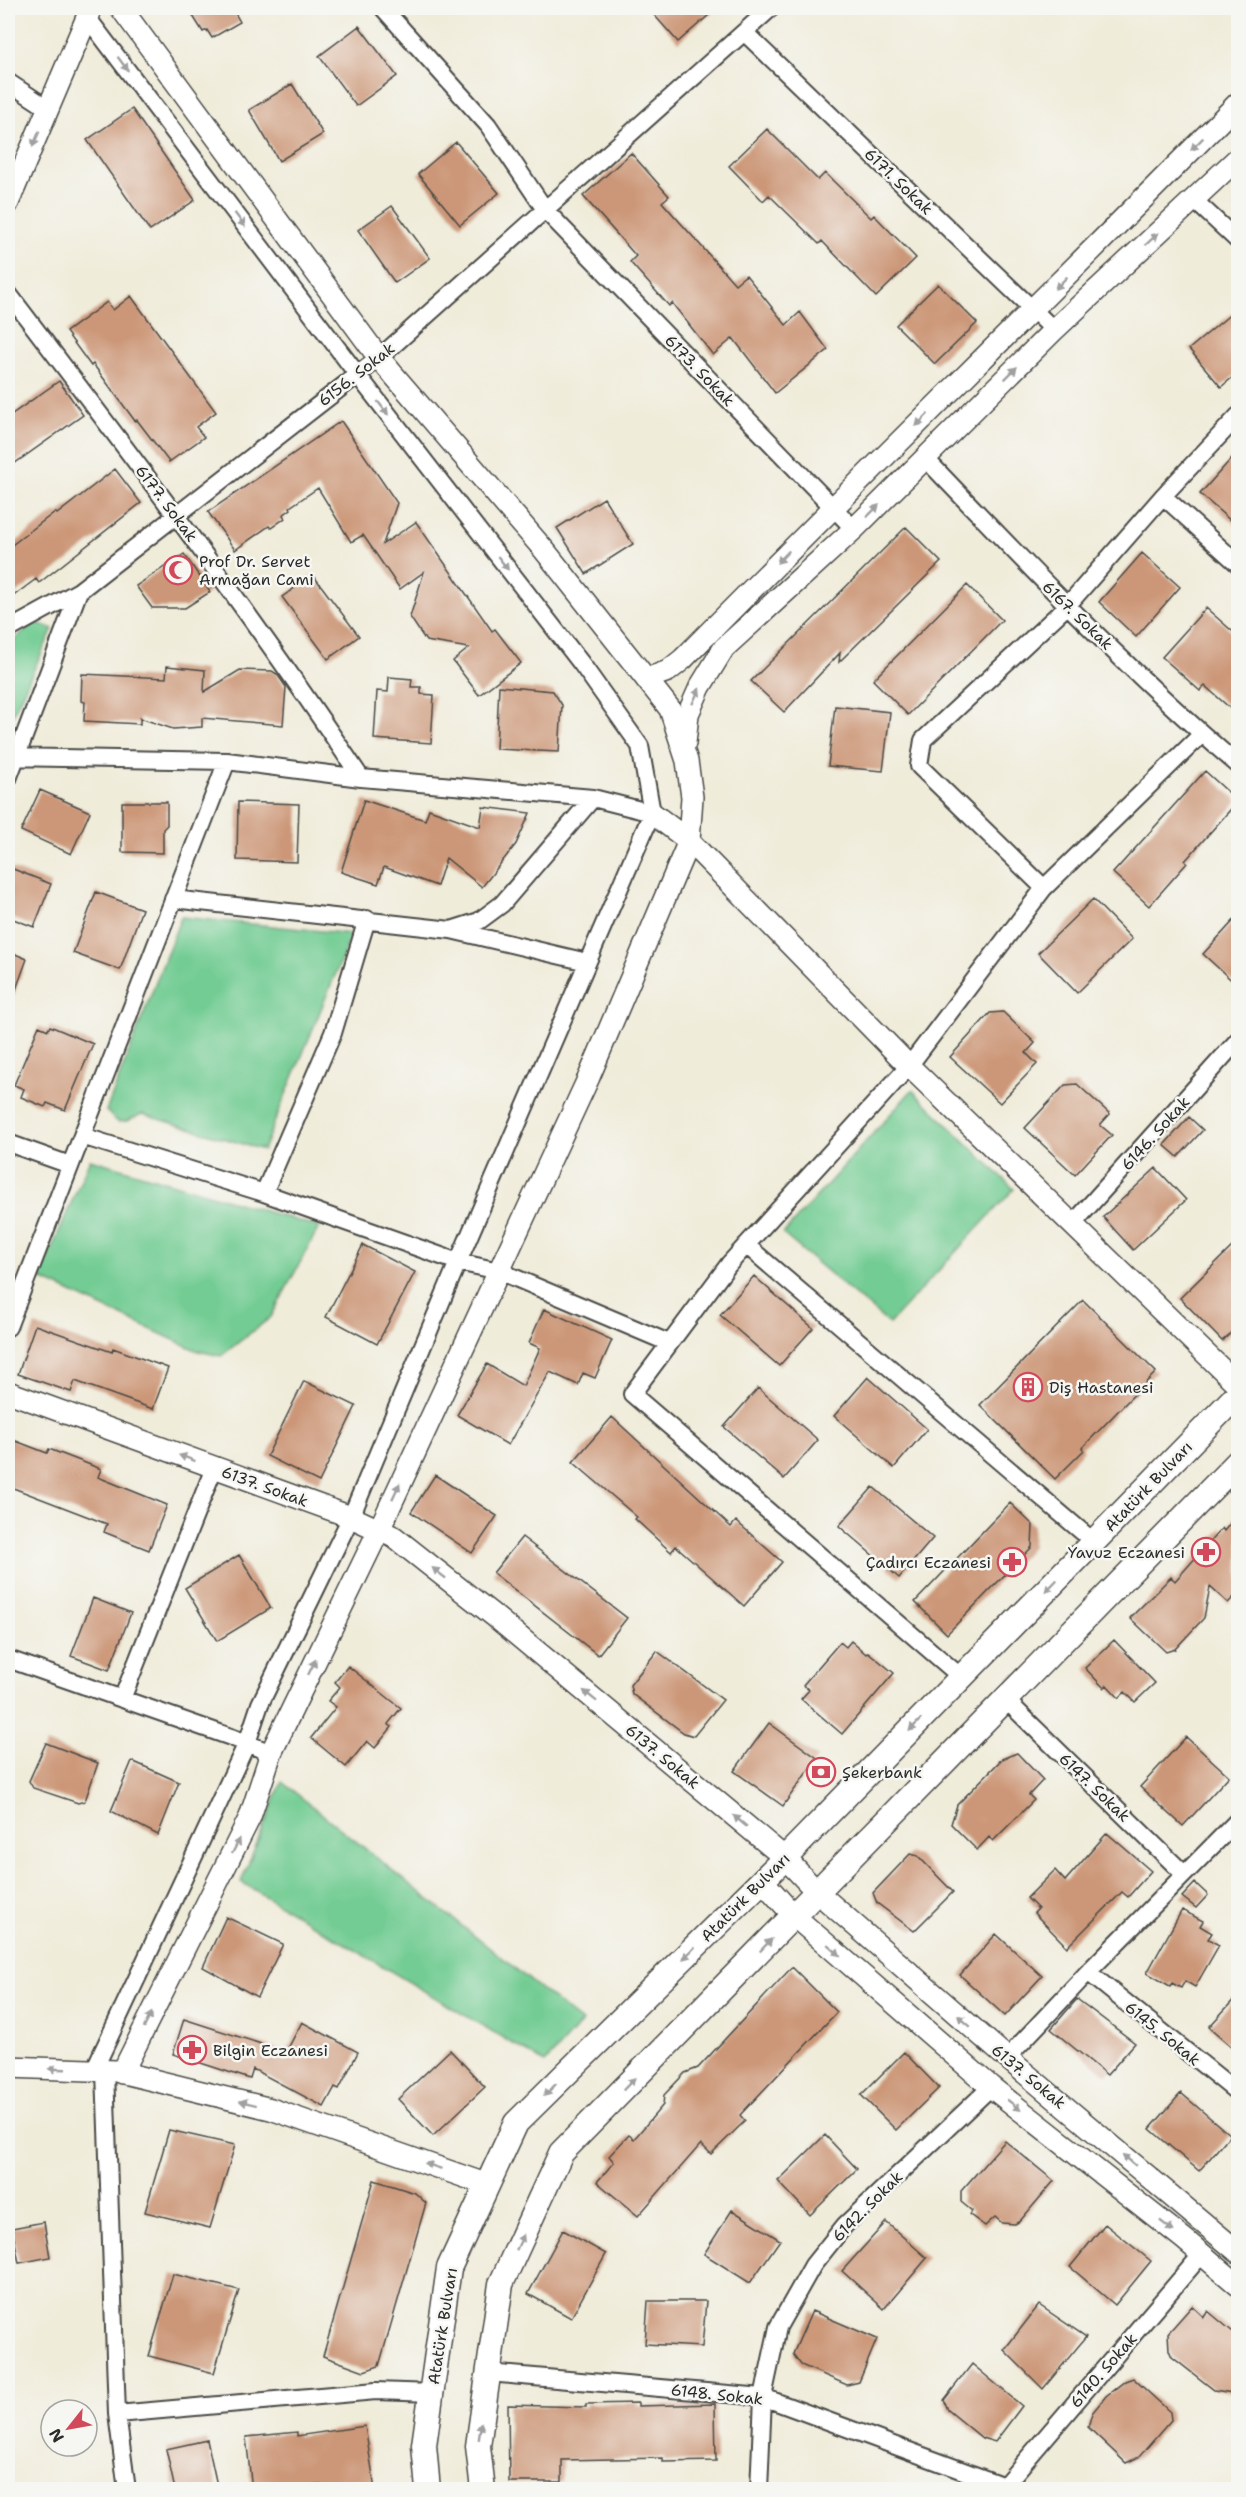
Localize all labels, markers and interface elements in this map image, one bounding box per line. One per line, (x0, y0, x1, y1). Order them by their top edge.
one-way arrow (116, 56, 129, 72)
one-way arrow (31, 130, 40, 147)
one-way arrow (1191, 137, 1205, 151)
street label: 6171. Sokak (860, 143, 937, 219)
one-way arrow (234, 211, 246, 227)
one-way arrow (1145, 232, 1160, 246)
one-way arrow (1054, 276, 1068, 290)
street label: 6173. Sokak (660, 330, 739, 411)
street label: 6156. Sokak (314, 338, 399, 411)
one-way arrow (1003, 366, 1018, 380)
one-way arrow (377, 401, 389, 416)
one-way arrow (916, 413, 930, 427)
street label: 6177. Sokak (131, 461, 202, 546)
one-way arrow (865, 504, 879, 518)
one-way arrow (777, 550, 791, 564)
place label: Prof Dr. Servet Armağan Cami (199, 551, 314, 590)
mosque icon: Prof Dr. Servet Armağan Cami (162, 554, 194, 586)
one-way arrow (496, 555, 508, 570)
street label: 6167. Sokak (1038, 576, 1118, 654)
one-way arrow (692, 687, 701, 704)
street label: 6146. Sokak (1116, 1092, 1194, 1175)
building icon: Diş Hastanesi (1012, 1371, 1044, 1403)
place label: Diş Hastanesi (1049, 1377, 1153, 1398)
street label: Atatürk Bulvarı (1100, 1437, 1197, 1536)
one-way arrow (178, 1453, 196, 1463)
street label: 6137. Sokak (219, 1461, 311, 1512)
one-way arrow (392, 1483, 401, 1500)
pharmacy icon: Yavuz Eczanesi (1190, 1536, 1222, 1568)
place label: Yavuz Eczanesi (1068, 1542, 1185, 1563)
pharmacy icon: Çadırcı Eczanesi (996, 1546, 1028, 1578)
place label: Çadırcı Eczanesi (866, 1552, 991, 1573)
one-way arrow (431, 1566, 447, 1579)
one-way arrow (1044, 1578, 1058, 1593)
one-way arrow (308, 1659, 317, 1676)
one-way arrow (583, 1690, 598, 1703)
one-way arrow (908, 1718, 922, 1732)
street label: 6137. Sokak (621, 1719, 704, 1794)
street label: 6147. Sokak (1055, 1748, 1135, 1827)
bank icon: Şekerbank (805, 1756, 837, 1788)
place label: Şekerbank (842, 1762, 922, 1783)
one-way arrow (732, 1814, 748, 1827)
one-way arrow (230, 1837, 240, 1855)
street label: Atatürk Bulvarı (696, 1848, 795, 1947)
one-way arrow (759, 1937, 773, 1952)
one-way arrow (826, 1943, 841, 1956)
one-way arrow (681, 1946, 696, 1960)
street label: 6145. Sokak (1121, 1996, 1205, 2070)
one-way arrow (144, 2012, 153, 2029)
one-way arrow (957, 2015, 972, 2028)
pharmacy icon: Bilgin Eczanesi (176, 2034, 208, 2066)
street label: 6137. Sokak (987, 2039, 1070, 2114)
place label: Bilgin Eczanesi (213, 2040, 328, 2061)
one-way arrow (47, 2064, 66, 2073)
one-way arrow (622, 2077, 636, 2091)
one-way arrow (543, 2082, 557, 2096)
one-way arrow (239, 2098, 257, 2108)
one-way arrow (1006, 2098, 1021, 2110)
one-way arrow (1122, 2154, 1137, 2167)
one-way arrow (423, 2160, 441, 2170)
street label: 6142. Sokak (827, 2166, 907, 2246)
one-way arrow (1159, 2219, 1175, 2232)
one-way arrow (516, 2234, 525, 2251)
street label: Atatürk Bulvarı (423, 2266, 462, 2386)
street label: 6140. Sokak (1065, 2328, 1142, 2412)
street label: 6148. Sokak (670, 2379, 764, 2410)
north arrow (39, 2398, 99, 2458)
one-way arrow (476, 2422, 485, 2441)
text: N (44, 2425, 69, 2446)

